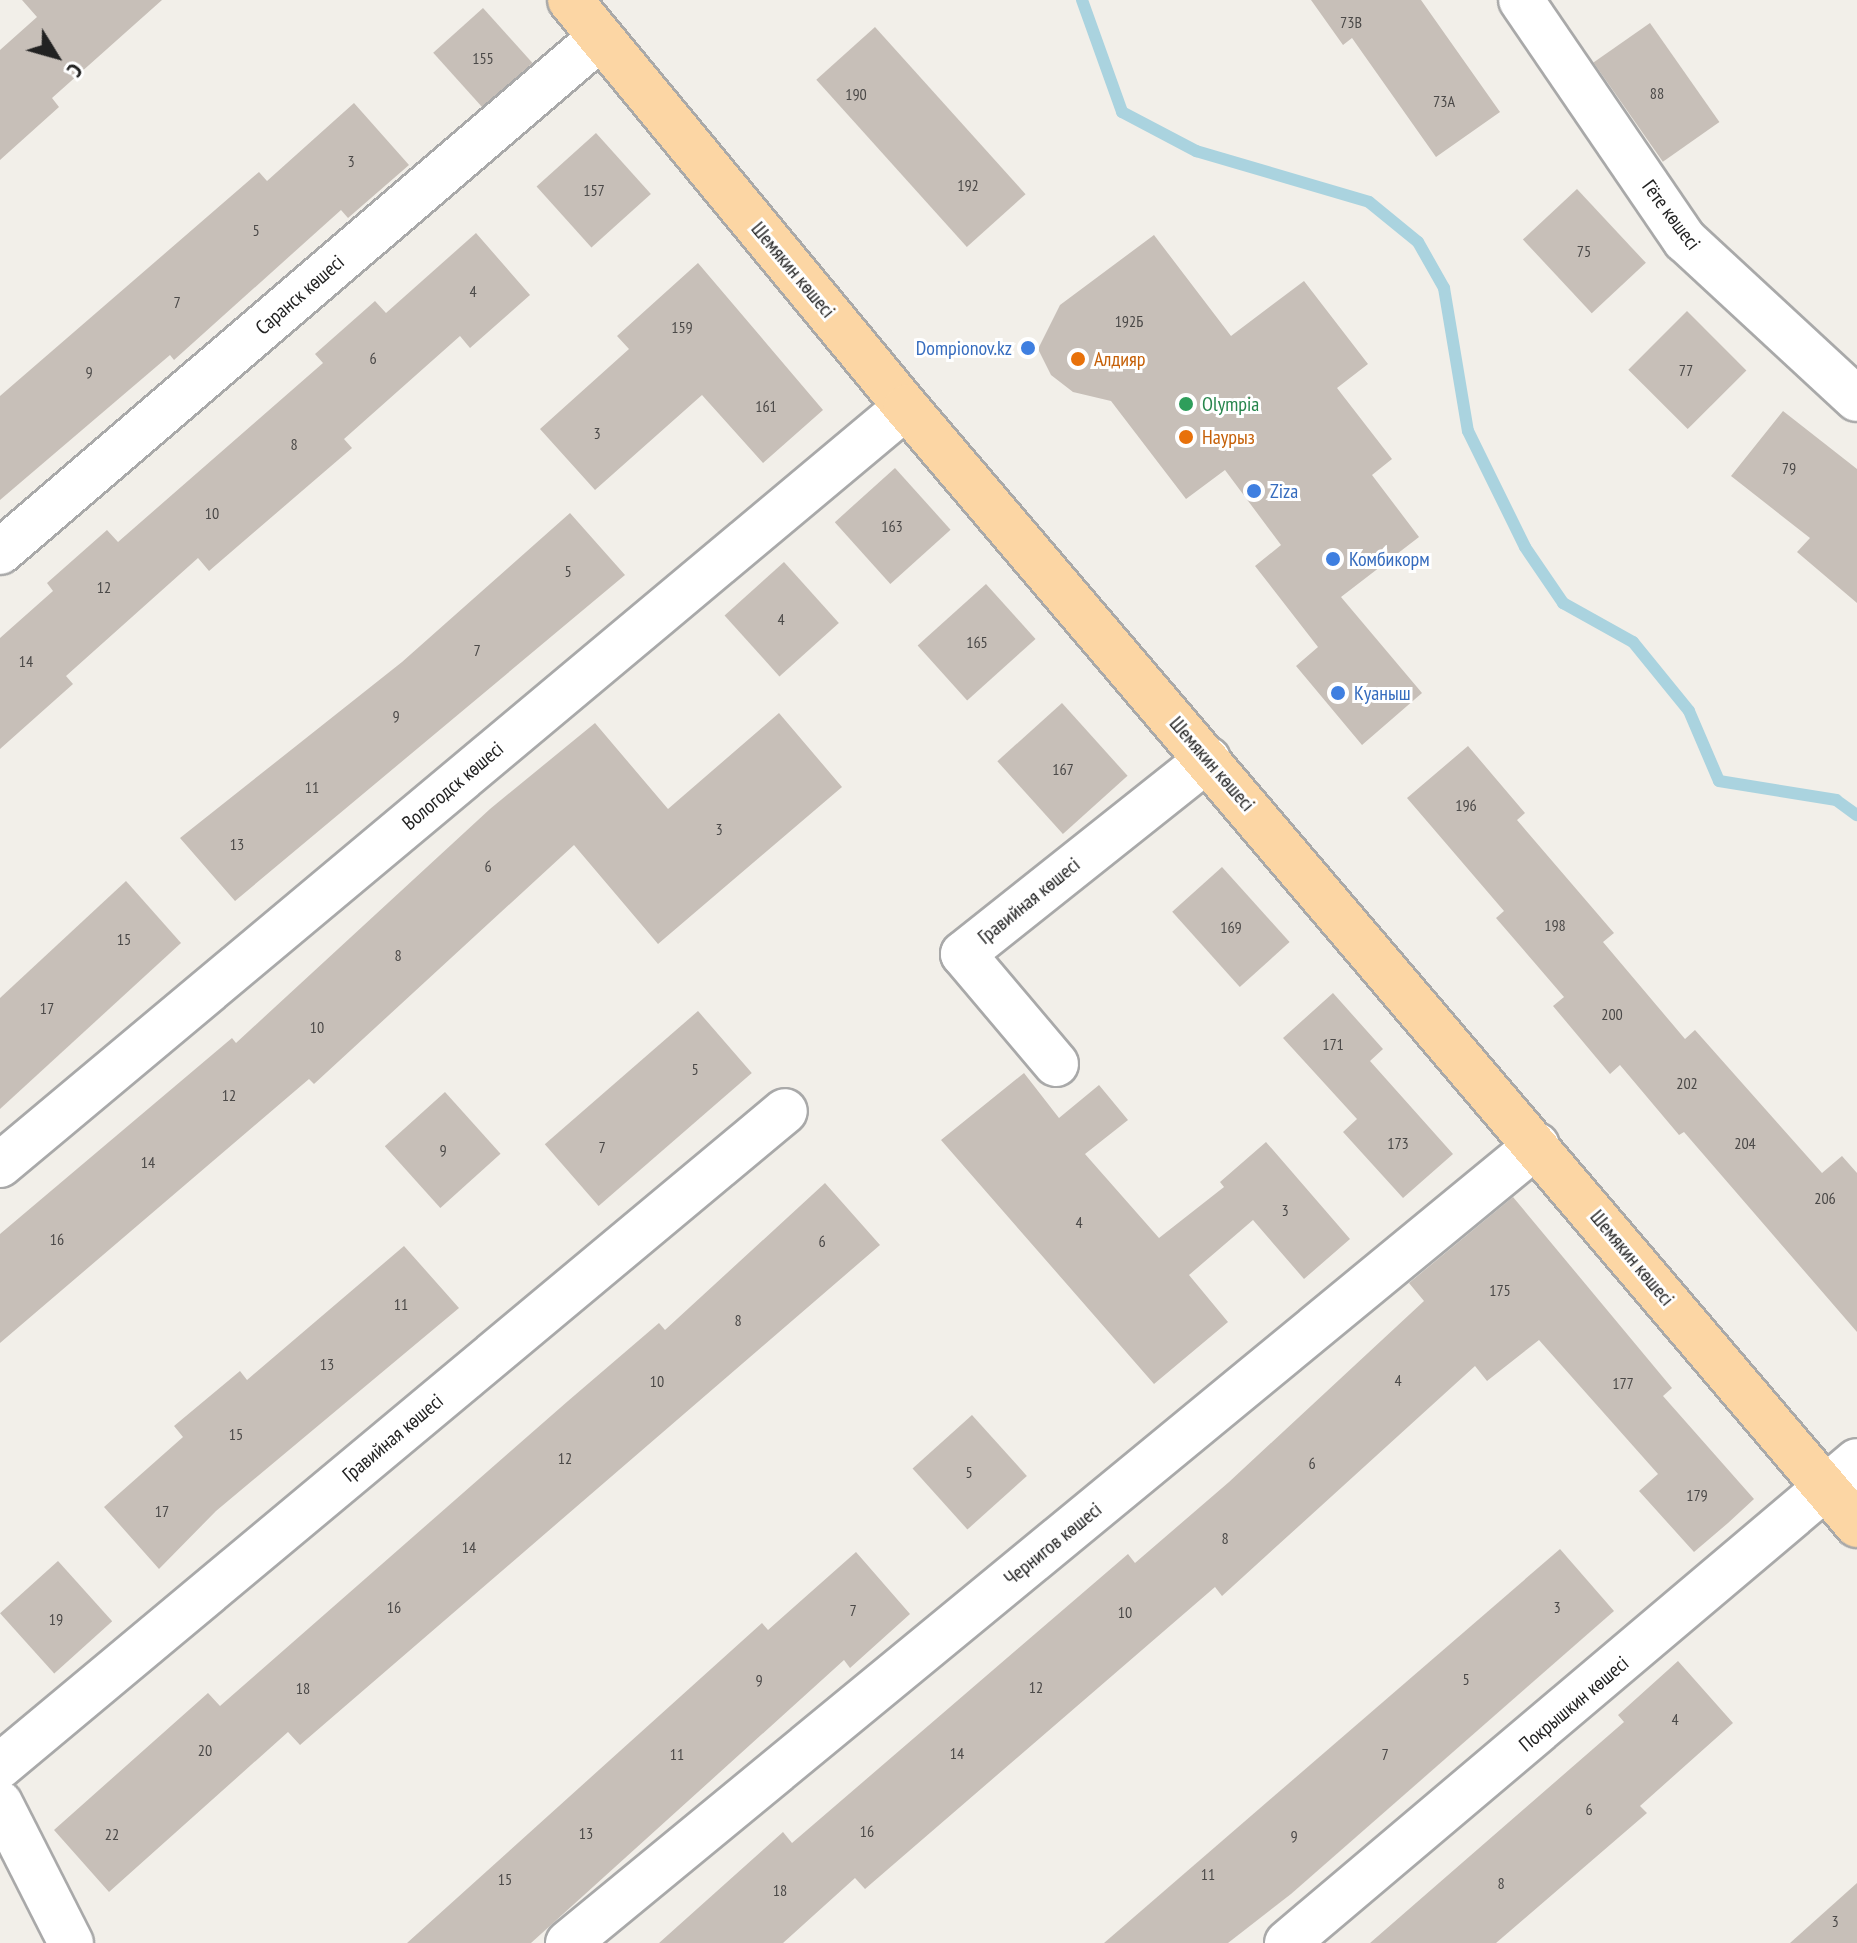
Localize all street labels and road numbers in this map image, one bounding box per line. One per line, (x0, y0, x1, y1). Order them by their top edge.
street label: Гёте көшесі (1637, 175, 1705, 255)
street label: Шемякин көшесі (746, 217, 840, 323)
street label: Саранск көшесі (251, 250, 349, 340)
street label: Шемякин көшесі (1164, 712, 1260, 816)
street label: Вологодск көшесі (398, 737, 508, 835)
street label: Гравийная көшесі (973, 853, 1085, 949)
street label: Шемякин көшесі (1585, 1205, 1679, 1311)
street label: Гравийная көшесі (338, 1389, 448, 1487)
street label: Чернигов көшесі (999, 1497, 1107, 1591)
street label: Покрышкин көшесі (1514, 1651, 1634, 1757)

